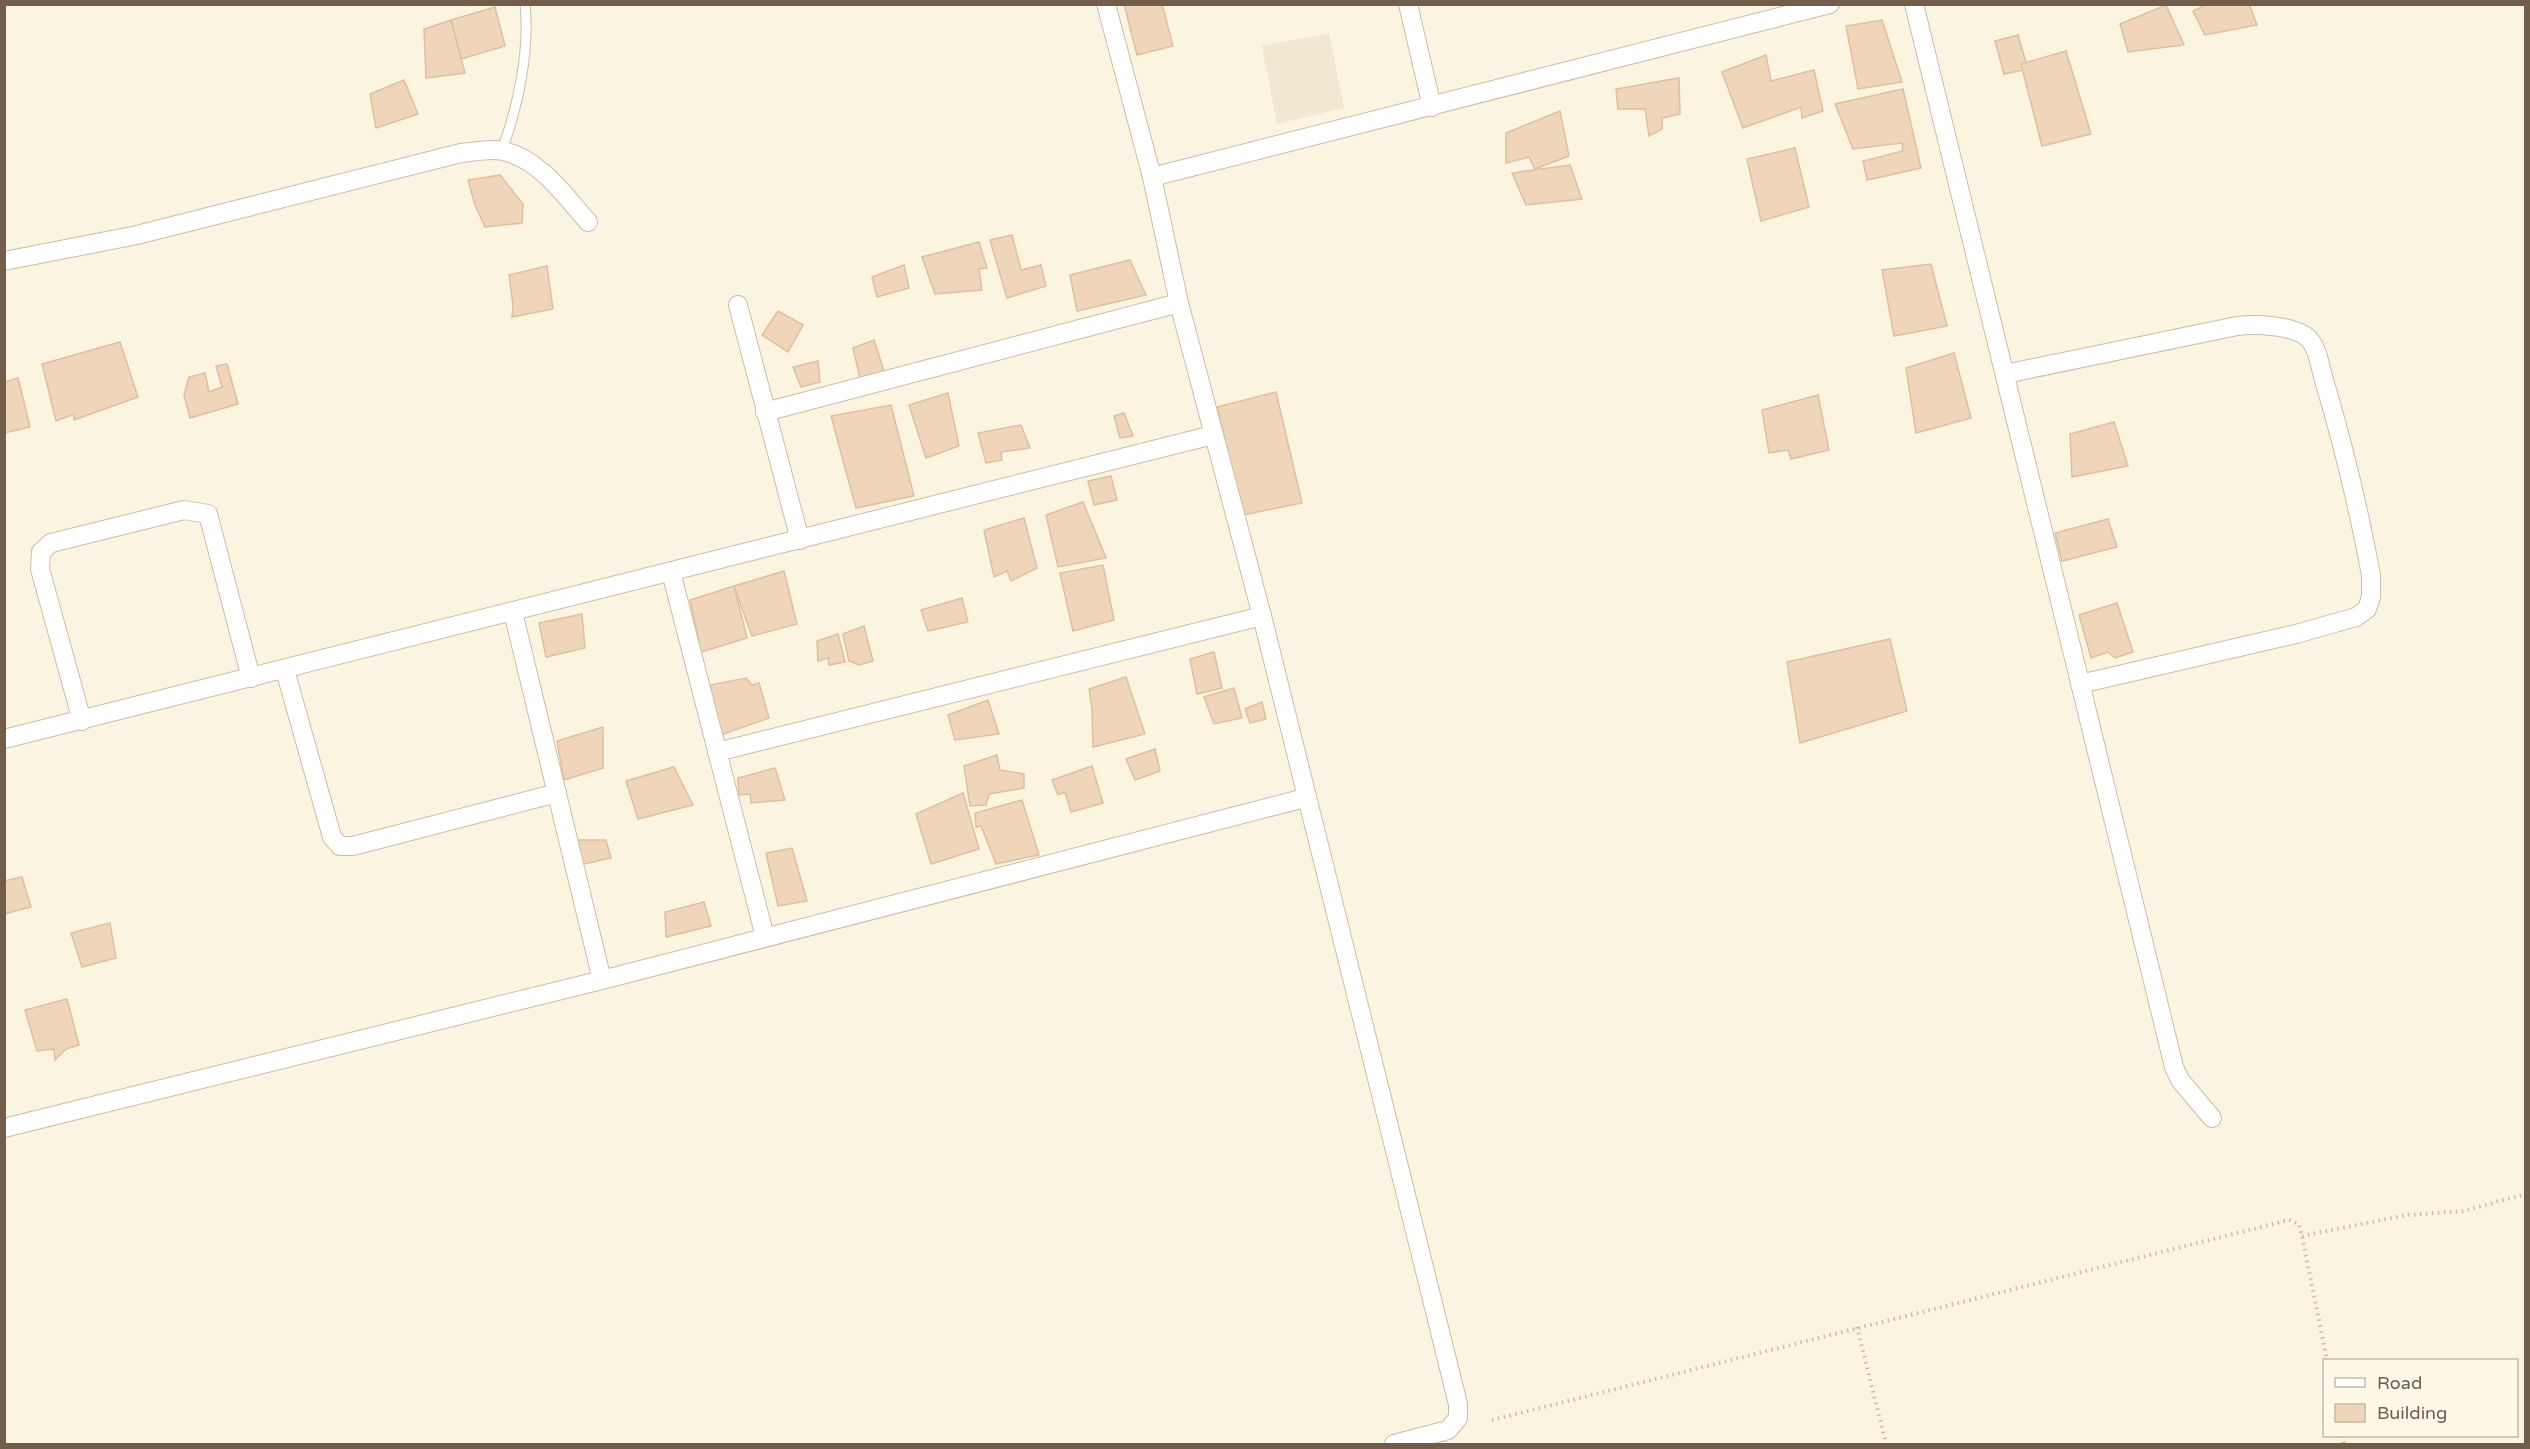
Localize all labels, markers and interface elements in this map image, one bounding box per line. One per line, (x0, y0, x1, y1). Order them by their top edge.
legend (2323, 1359, 2518, 1437)
text: Road (2377, 1372, 2422, 1394)
text: Building (2377, 1402, 2447, 1424)

